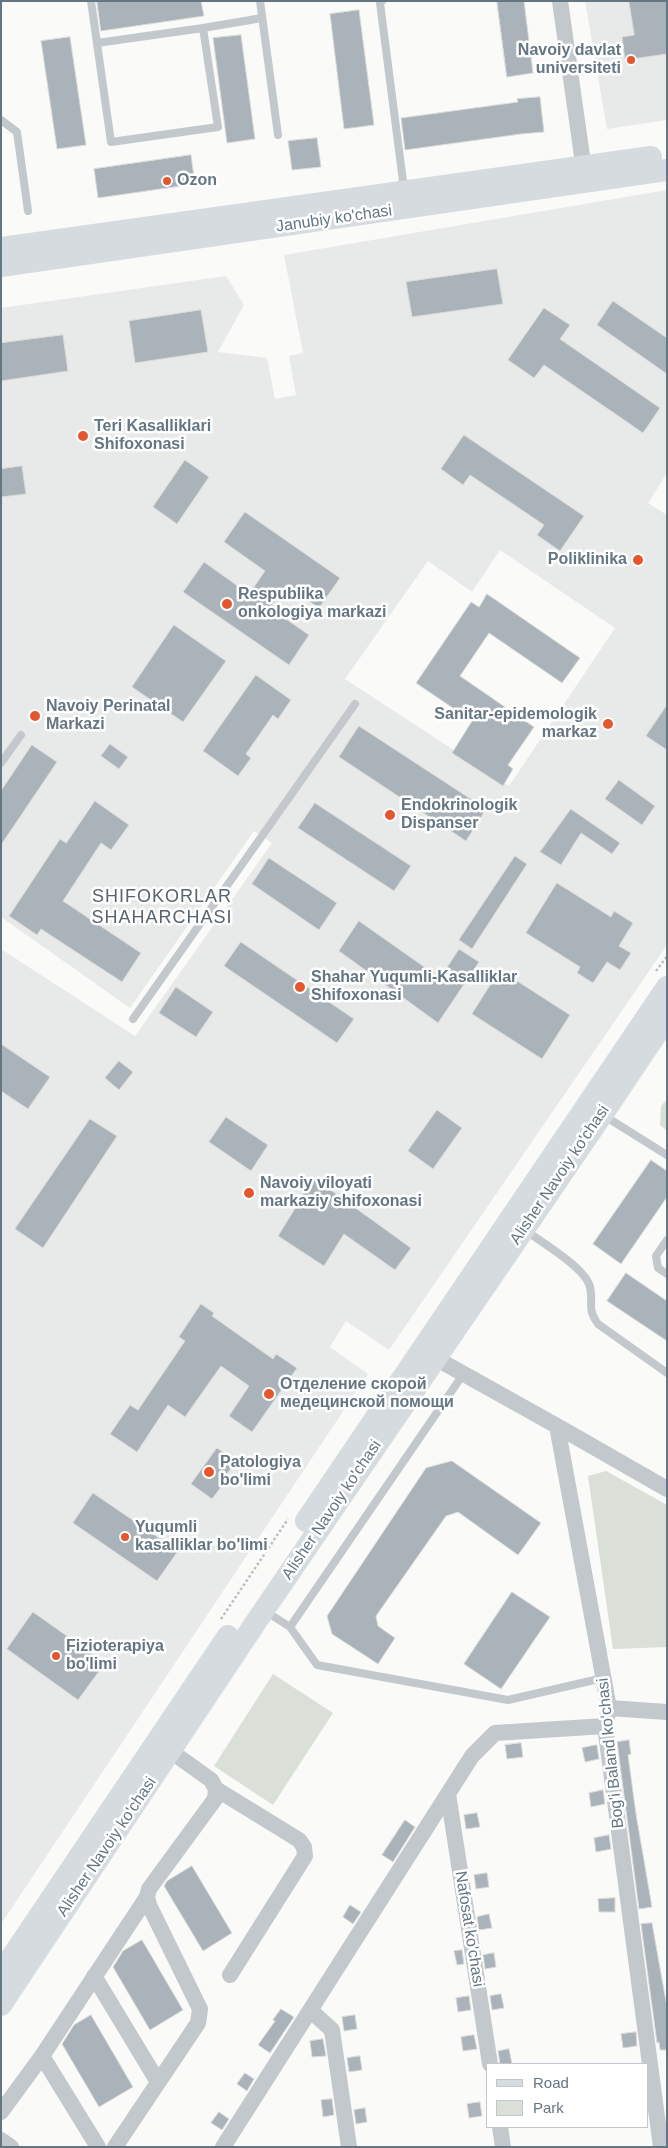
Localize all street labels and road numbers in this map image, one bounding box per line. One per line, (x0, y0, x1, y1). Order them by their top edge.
street label: Janubiy ko'chasi (275, 201, 393, 237)
street label: Alisher Navoiy ko'chasi (506, 1102, 614, 1248)
street label: Alisher Navoiy ko'chasi (278, 1437, 386, 1583)
street label: Bog'i Baland ko'chasi (594, 1677, 628, 1829)
street label: Alisher Navoiy ko'chasi (53, 1774, 161, 1920)
street label: Nafosat ko'chasi (450, 1870, 488, 1988)

